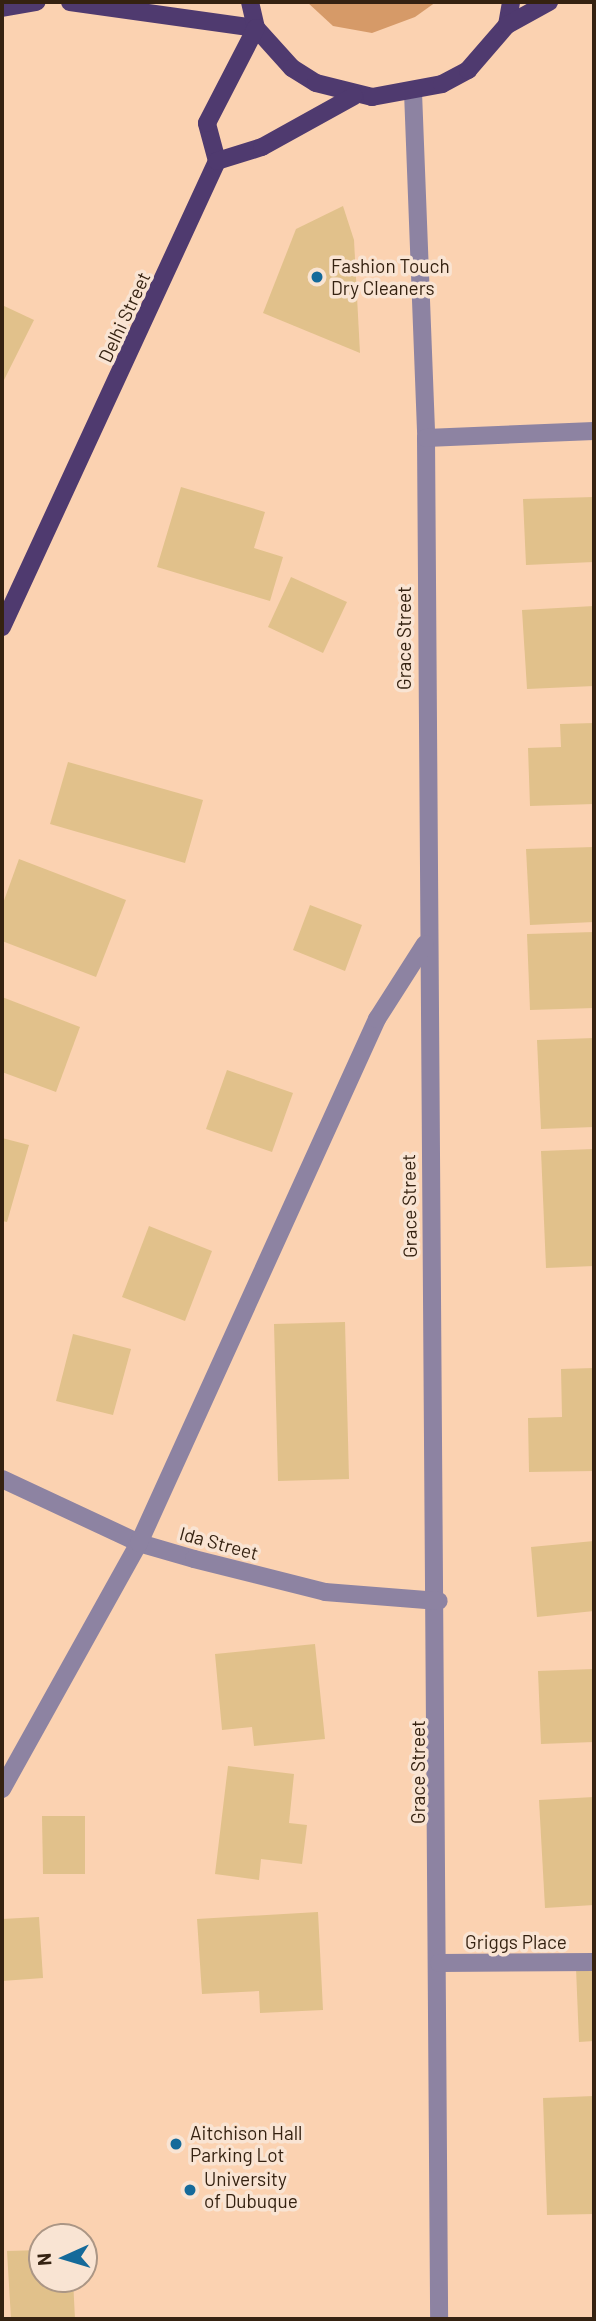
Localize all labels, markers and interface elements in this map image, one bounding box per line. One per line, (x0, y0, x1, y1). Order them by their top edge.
place label: Fashion Touch Dry Cleaners (331, 255, 450, 299)
street label: Delhi Street (93, 268, 155, 366)
marker: Fashion Touch Dry Cleaners (309, 269, 325, 285)
street label: Grace Street (393, 586, 415, 690)
street label: Grace Street (397, 1154, 421, 1258)
street label: Ida Street (177, 1522, 261, 1564)
street label: Grace Street (407, 1720, 429, 1824)
street label: Griggs Place (465, 1931, 567, 1953)
place label: Aitchison Hall Parking Lot (190, 2122, 302, 2166)
marker: Aitchison Hall Parking Lot (168, 2136, 184, 2152)
place label: University of Dubuque (204, 2168, 298, 2212)
marker: University of Dubuque (182, 2182, 198, 2198)
north arrow (28, 2223, 98, 2293)
text: N (32, 2252, 55, 2266)

